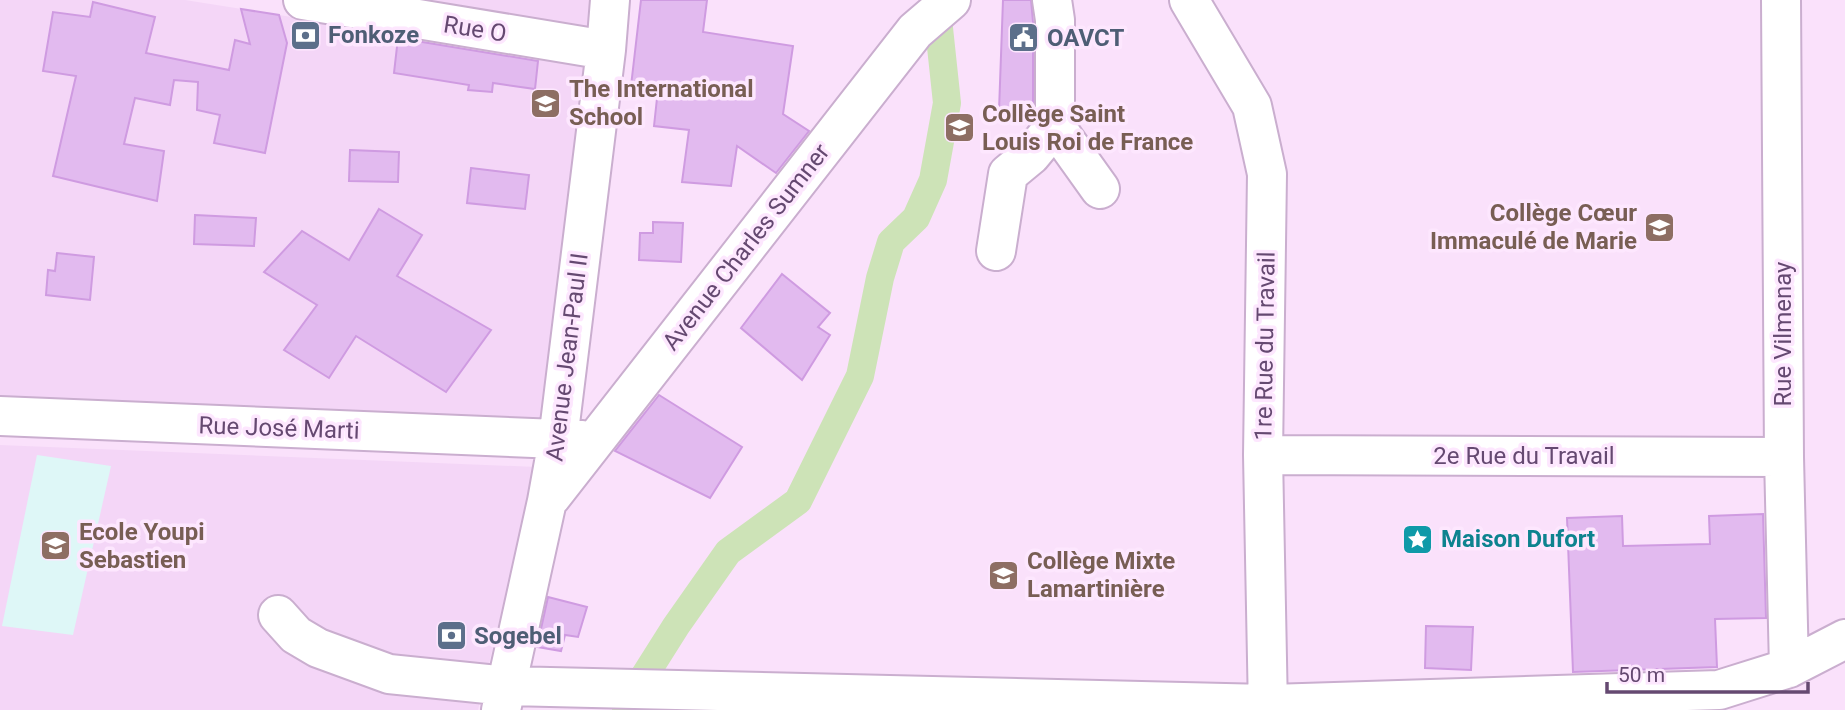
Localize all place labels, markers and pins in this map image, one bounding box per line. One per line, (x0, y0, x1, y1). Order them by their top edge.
bank icon: Fonkoze (288, 18, 322, 52)
place label: Fonkoze (328, 21, 419, 49)
public building icon: OAVCT (1007, 21, 1041, 55)
place label: OAVCT (1047, 24, 1124, 52)
place label: The International School (569, 75, 754, 131)
school or university icon: The International School (529, 86, 563, 120)
place label: Collège Saint Louis Roi de France (982, 100, 1193, 156)
school or university icon: Collège Saint Louis Roi de France (942, 111, 976, 145)
place label: Collège Cœur Immaculé de Marie (1430, 199, 1637, 255)
school or university icon: Collège Cœur Immaculé de Marie (1643, 210, 1677, 244)
place label: Ecole Youpi Sebastien (79, 518, 205, 574)
place icon: Maison Dufort (1401, 522, 1435, 556)
place label: Maison Dufort (1441, 525, 1595, 553)
school or university icon: Ecole Youpi Sebastien (39, 529, 73, 563)
place label: Collège Mixte Lamartinière (1027, 547, 1175, 603)
school or university icon: Collège Mixte Lamartinière (987, 558, 1021, 592)
bank icon: Sogebel (434, 619, 468, 653)
place label: Sogebel (474, 622, 562, 650)

